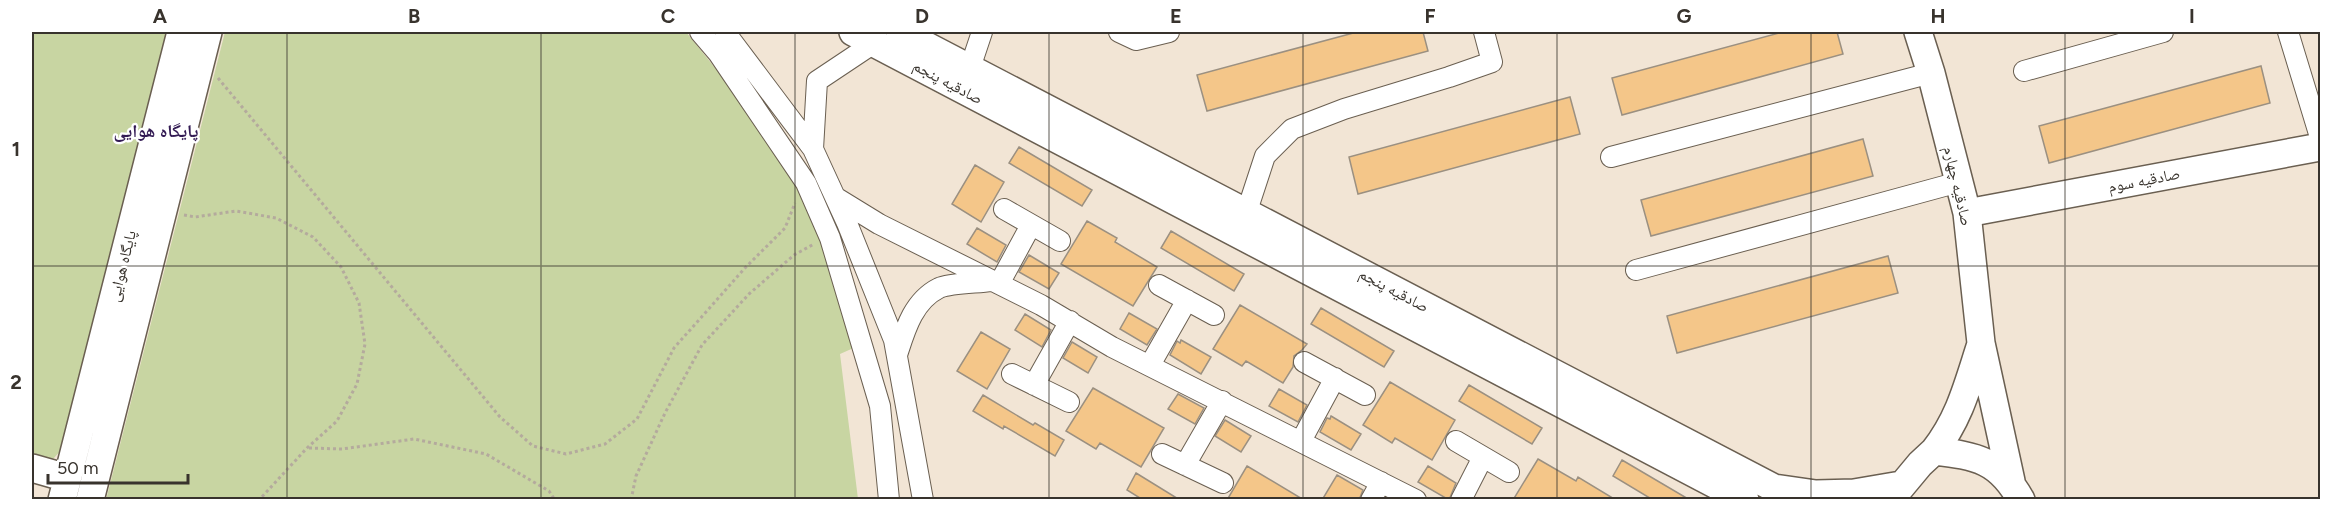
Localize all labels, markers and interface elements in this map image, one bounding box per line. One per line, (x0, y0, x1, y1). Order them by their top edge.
text: A (153, 4, 168, 28)
text: B (408, 4, 420, 28)
text: C (661, 4, 675, 28)
text: D (915, 4, 929, 28)
text: E (1170, 4, 1182, 28)
text: F (1424, 4, 1436, 28)
text: G (1677, 4, 1692, 28)
text: H (1931, 4, 1946, 28)
text: I (2189, 4, 2195, 28)
street label: صادقیه پنجم (909, 56, 986, 109)
district label: پایگاه هوایی (114, 120, 198, 142)
text: 1 (12, 137, 20, 161)
street label: صادقیه چهارم (1939, 144, 1976, 228)
street label: صادقیه سوم (2106, 164, 2182, 197)
street label: پایگاه هوایی (104, 228, 141, 304)
street label: صادقیه پنجم (1355, 264, 1432, 317)
text: 2 (10, 370, 22, 394)
scale bar (48, 447, 188, 485)
text: 50 m (57, 457, 99, 479)

